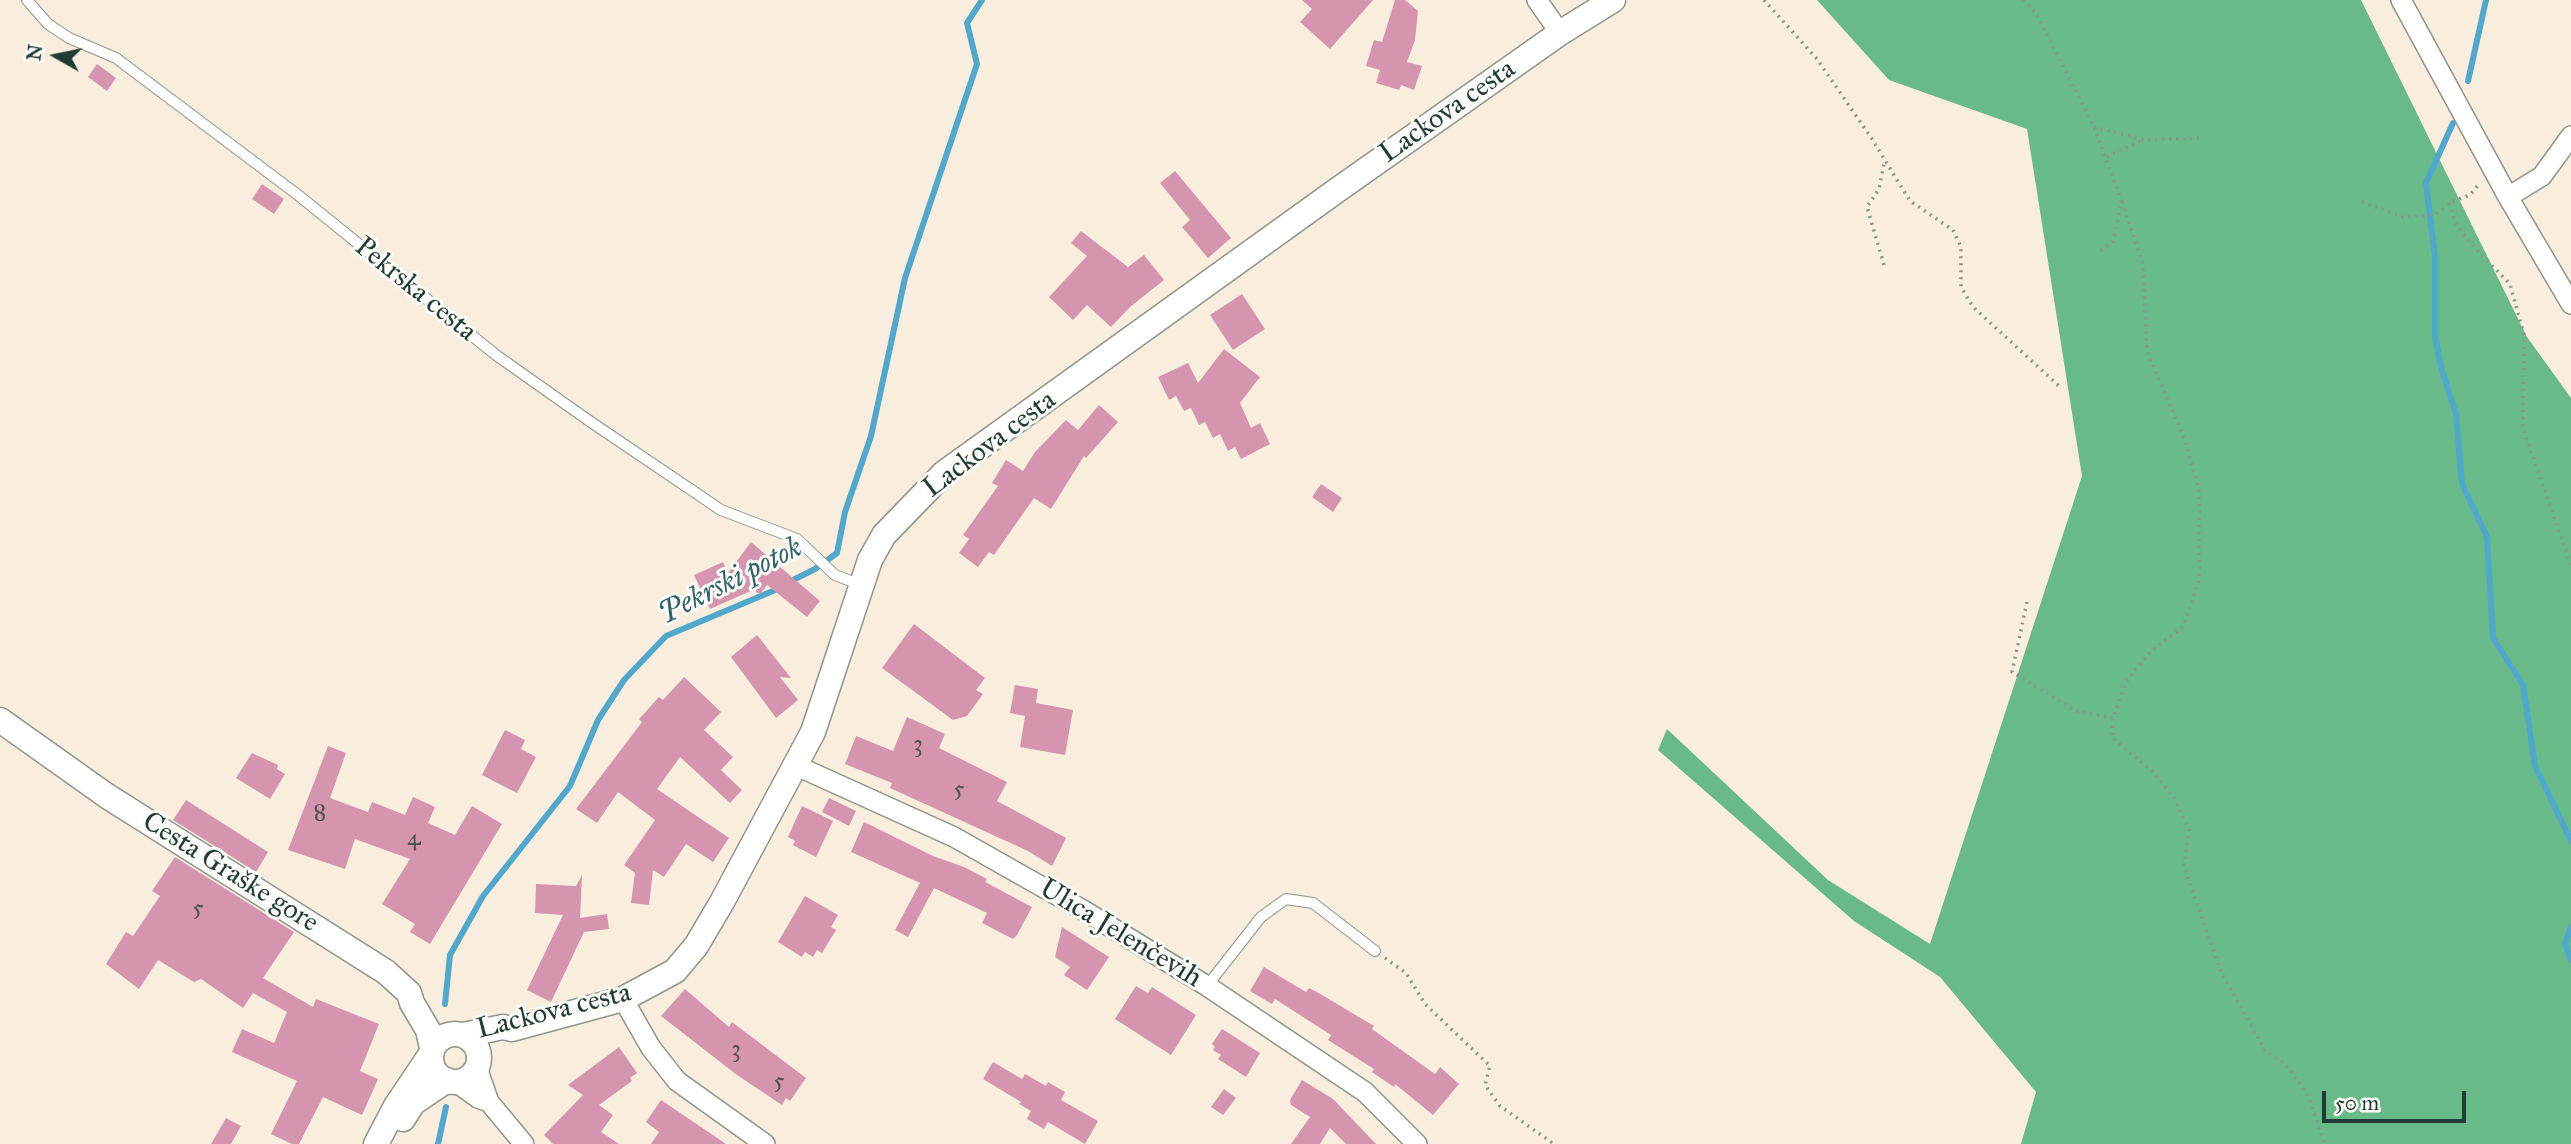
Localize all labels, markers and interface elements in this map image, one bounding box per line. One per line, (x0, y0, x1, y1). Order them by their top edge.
north arrow (21, 21, 91, 91)
text: N (22, 43, 47, 62)
street label: Lackova cesta (1374, 53, 1522, 171)
street label: Pekrska cesta (347, 231, 483, 349)
street label: Lackova cesta (917, 384, 1063, 506)
water label: Pekrski potok (653, 531, 809, 633)
house number: 3 (913, 731, 923, 759)
house number: 5 (953, 776, 965, 804)
house number: 8 (314, 800, 326, 828)
street label: Cesta Graške gore (136, 805, 324, 941)
house number: 4 (407, 825, 421, 853)
street label: Ulica Jelenčevih (1033, 872, 1207, 996)
house number: 5 (192, 895, 204, 923)
street label: Lackova cesta (473, 977, 635, 1047)
house number: 3 (731, 1036, 741, 1064)
house number: 5 (773, 1068, 785, 1096)
scale bar (2326, 1078, 2470, 1122)
text: 50 m (2335, 1090, 2379, 1116)

